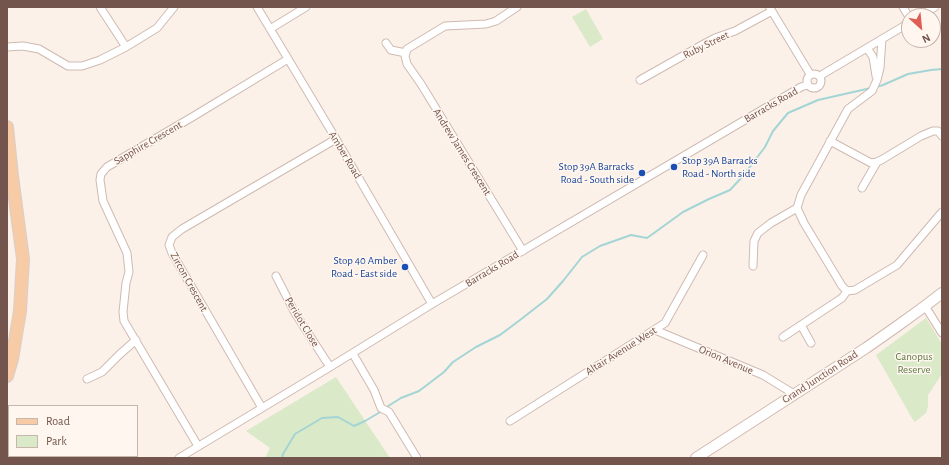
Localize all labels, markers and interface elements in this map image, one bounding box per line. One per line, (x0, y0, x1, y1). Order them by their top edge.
north arrow (901, 8, 941, 48)
street label: Ruby Street (681, 28, 731, 62)
text: N (920, 32, 932, 45)
street label: Barracks Road (742, 84, 800, 126)
street label: Andrew James Crescent (430, 106, 494, 198)
street label: Sapphire Crescent (111, 118, 185, 168)
street label: Amber Road (326, 129, 364, 181)
place label: Stop 39A Barracks Road - North side (682, 154, 758, 180)
place label: Stop 39A Barracks Road - South side (558, 160, 634, 186)
marker: Stop 39A Barracks Road - North side (669, 162, 679, 172)
marker: Stop 39A Barracks Road - South side (637, 168, 647, 178)
street label: Barracks Road (463, 248, 521, 290)
street label: Zircon Crescent (167, 250, 211, 314)
place label: Stop 40 Amber Road - East side (331, 254, 397, 280)
marker: Stop 40 Amber Road - East side (400, 262, 410, 272)
street label: Peridot Close (282, 295, 322, 349)
street label: Altair Avenue West (583, 324, 659, 378)
street label: Orion Avenue (697, 343, 755, 377)
street label: Grand Junction Road (780, 348, 860, 406)
park label: Canopus Reserve (895, 350, 933, 376)
legend (8, 405, 138, 457)
text: Road (46, 415, 70, 427)
text: Park (46, 435, 67, 447)

